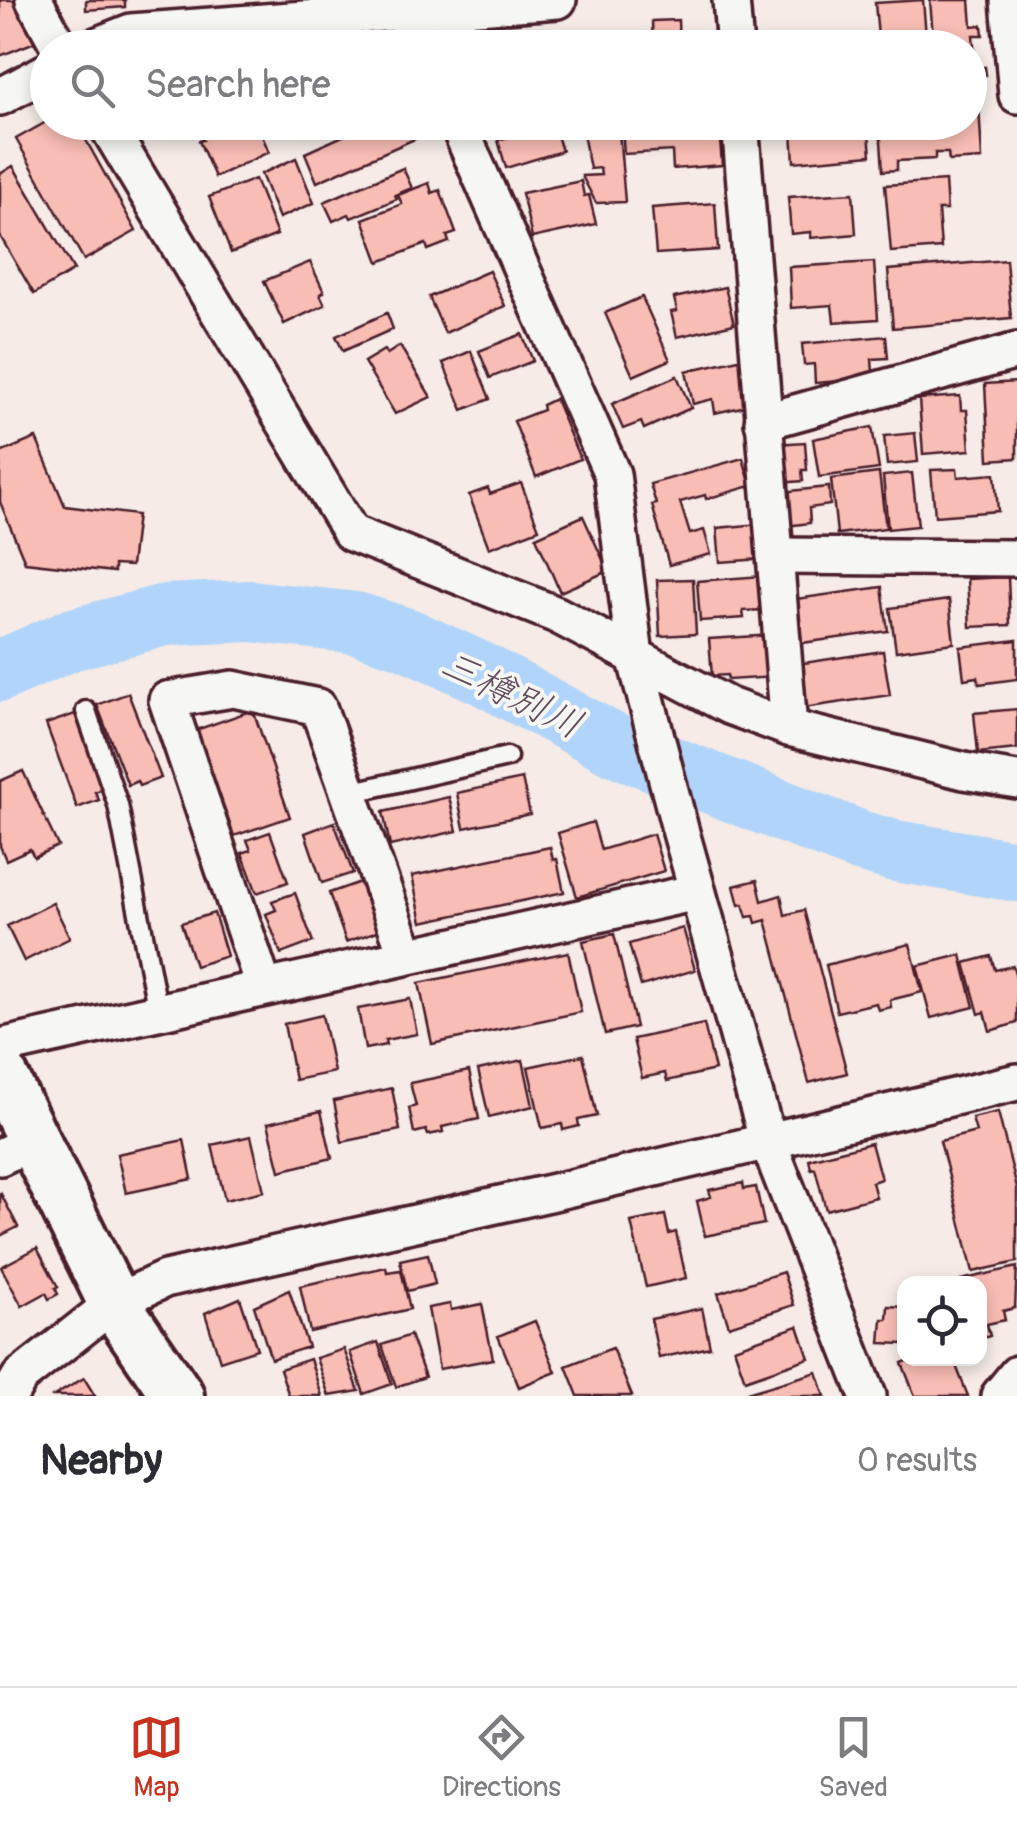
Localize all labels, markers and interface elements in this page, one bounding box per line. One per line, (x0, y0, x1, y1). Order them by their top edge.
search box (30, 30, 987, 140)
icon: search (65, 58, 120, 113)
text: Search here (145, 61, 331, 109)
water label: 三樽別川 (433, 640, 590, 750)
map controls (897, 1276, 987, 1366)
button: locate (897, 1276, 987, 1366)
text: Nearby (40, 1435, 162, 1487)
text: 0 results (857, 1441, 977, 1481)
tab: Map (129, 1710, 184, 1805)
tab: Directions (442, 1710, 561, 1805)
tab: Saved (819, 1710, 888, 1805)

